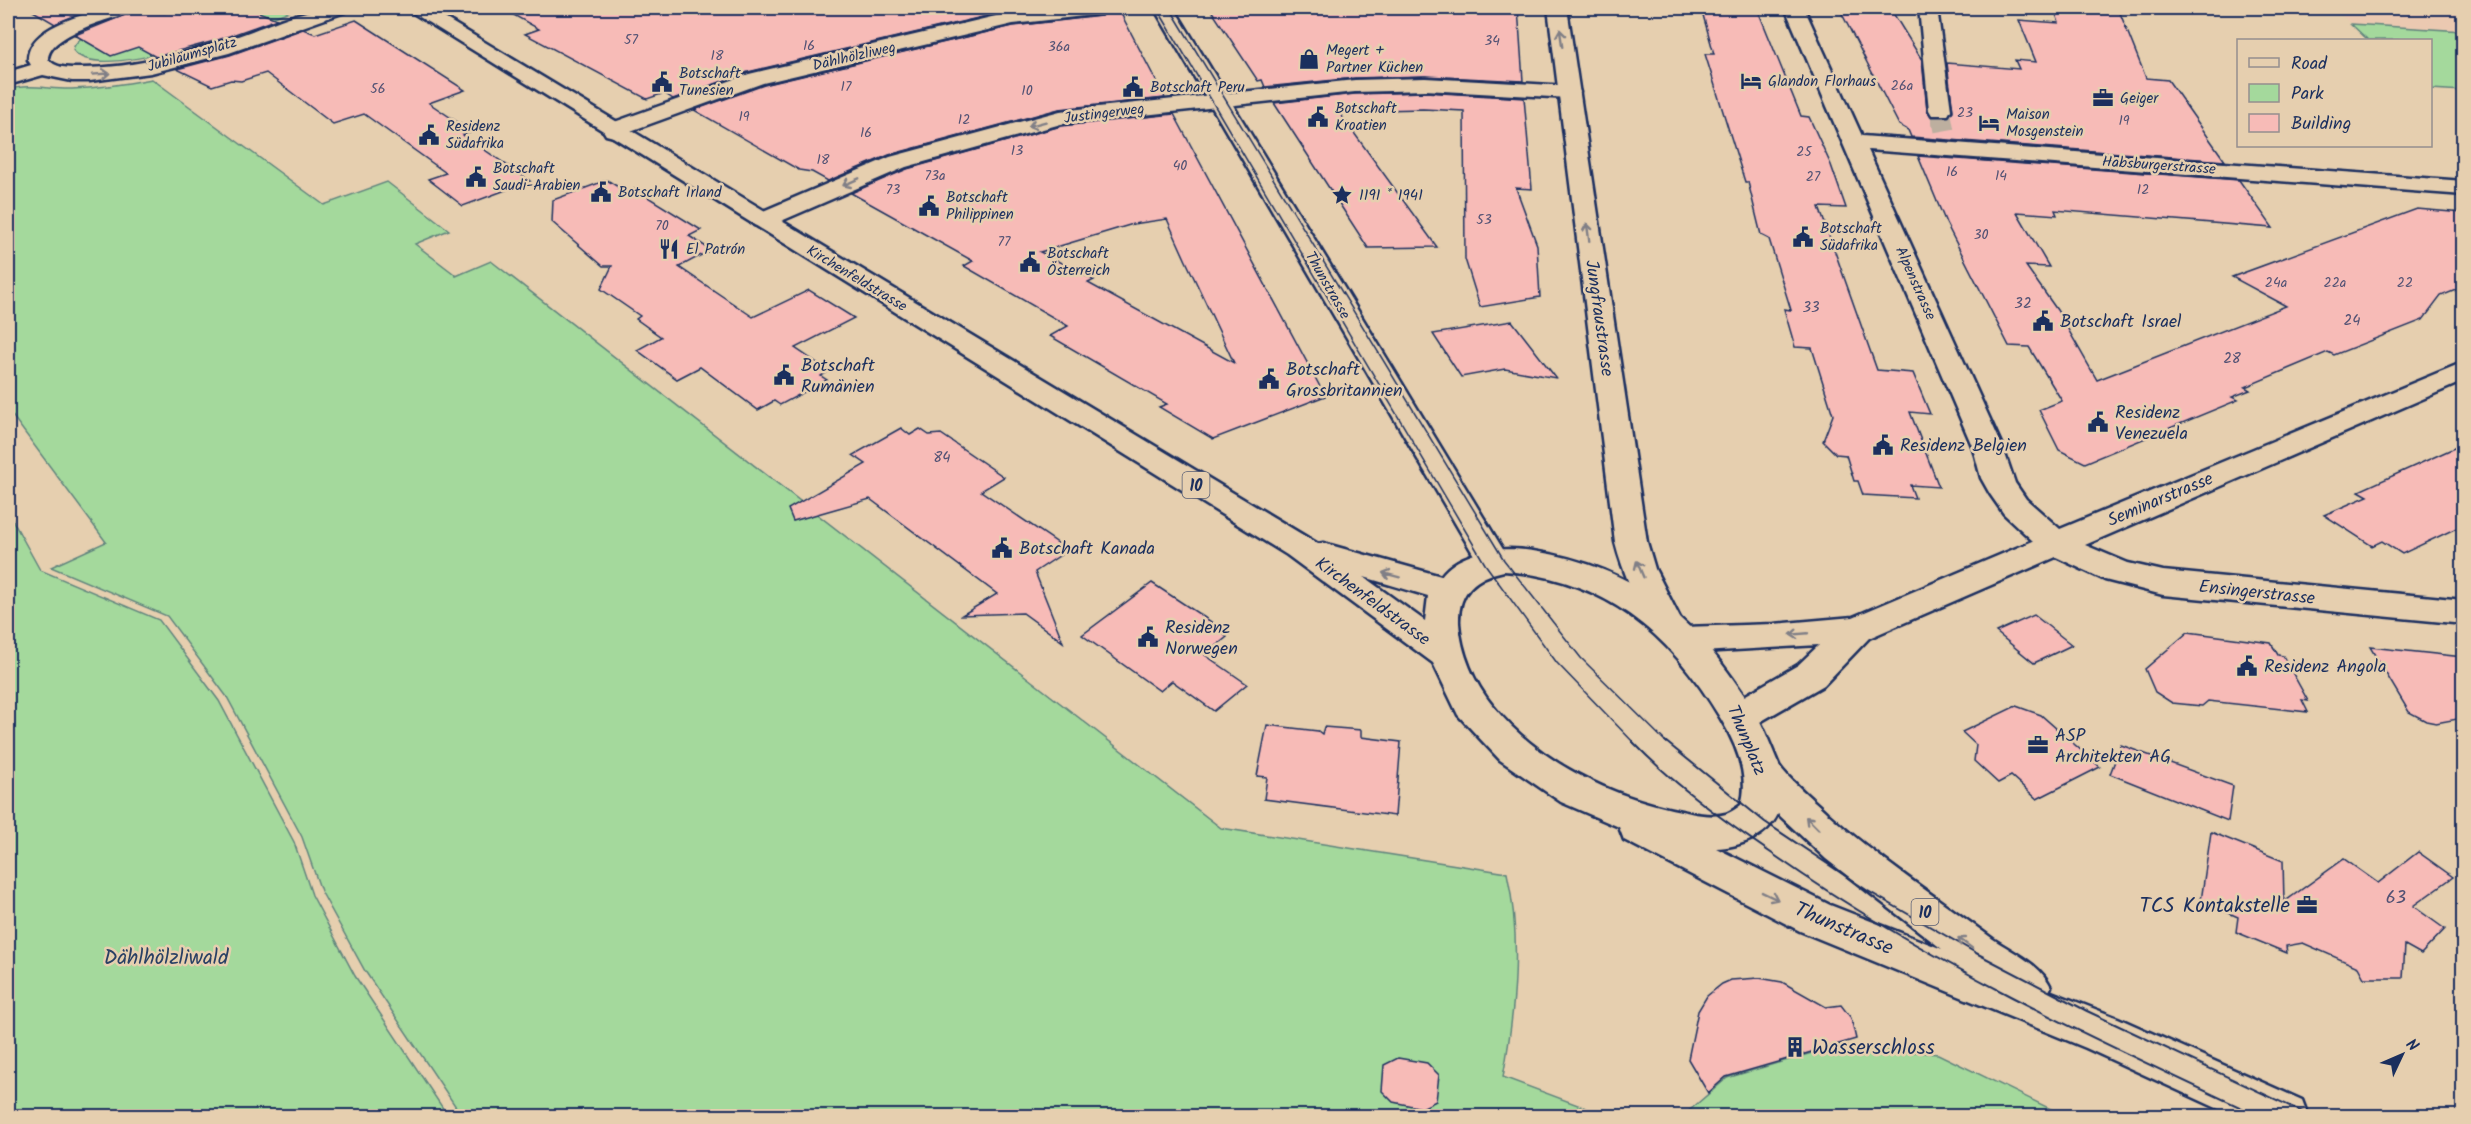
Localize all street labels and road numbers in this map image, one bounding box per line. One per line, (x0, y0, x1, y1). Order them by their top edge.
street label: Jubiläumsplatz (145, 31, 240, 79)
street label: Dählhölzliweg (810, 36, 898, 78)
street label: Justingerweg (1063, 97, 1146, 131)
street label: Habsburgerstrasse (2101, 150, 2217, 182)
street label: Kirchenfeldstrasse (801, 239, 912, 319)
street label: Alpenstrasse (1888, 243, 1942, 324)
street label: Thunstrasse (1298, 247, 1356, 324)
street label: Jungfraustrasse (1576, 258, 1621, 378)
street label: Seminarstrasse (2103, 465, 2218, 536)
road number: 10 (1182, 472, 1210, 498)
street label: Kirchenfeldstrasse (1308, 550, 1436, 654)
street label: Ensingerstrasse (2197, 573, 2316, 614)
street label: Thunplatz (1718, 701, 1773, 780)
street label: Thunstrasse (1789, 894, 1899, 965)
road number: 10 (1912, 899, 1938, 925)

